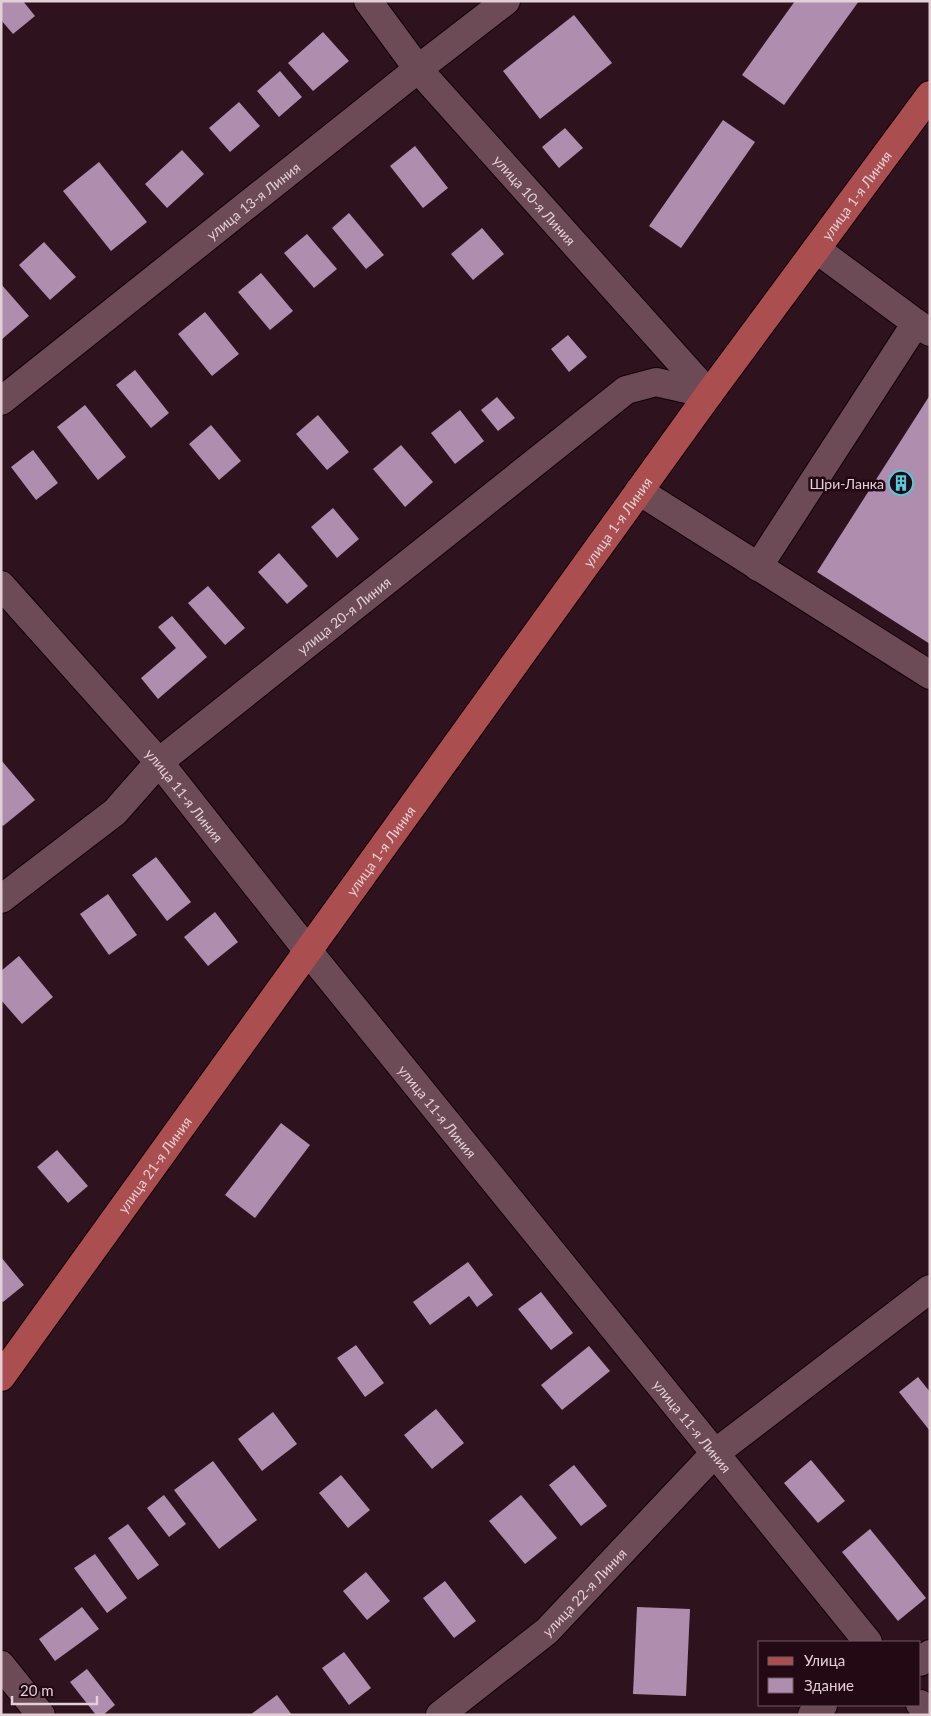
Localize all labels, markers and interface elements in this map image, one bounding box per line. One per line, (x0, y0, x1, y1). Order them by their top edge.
street label: улица 1-я Линия (818, 147, 895, 243)
street label: улица 10-я Линия (491, 151, 580, 248)
street label: улица 13-я Линия (203, 158, 303, 243)
building icon: Шри-Ланка (888, 470, 914, 496)
street label: улица 1-я Линия (579, 473, 655, 570)
place label: Шри-Ланка (809, 475, 884, 492)
street label: улица 20-я Линия (293, 573, 394, 657)
street label: улица 11-я Линия (142, 745, 227, 845)
street label: улица 1-я Линия (342, 802, 418, 899)
street label: улица 11-я Линия (395, 1061, 480, 1161)
street label: улица 21-я Линия (114, 1113, 195, 1216)
street label: улица 11-я Линия (650, 1376, 735, 1476)
street label: улица 22-я Линия (539, 1544, 630, 1640)
legend (758, 1641, 921, 1706)
text: Улица (804, 1651, 845, 1669)
scale bar (12, 1674, 98, 1706)
text: Здание (804, 1676, 854, 1694)
text: 20 m (20, 1681, 54, 1699)

